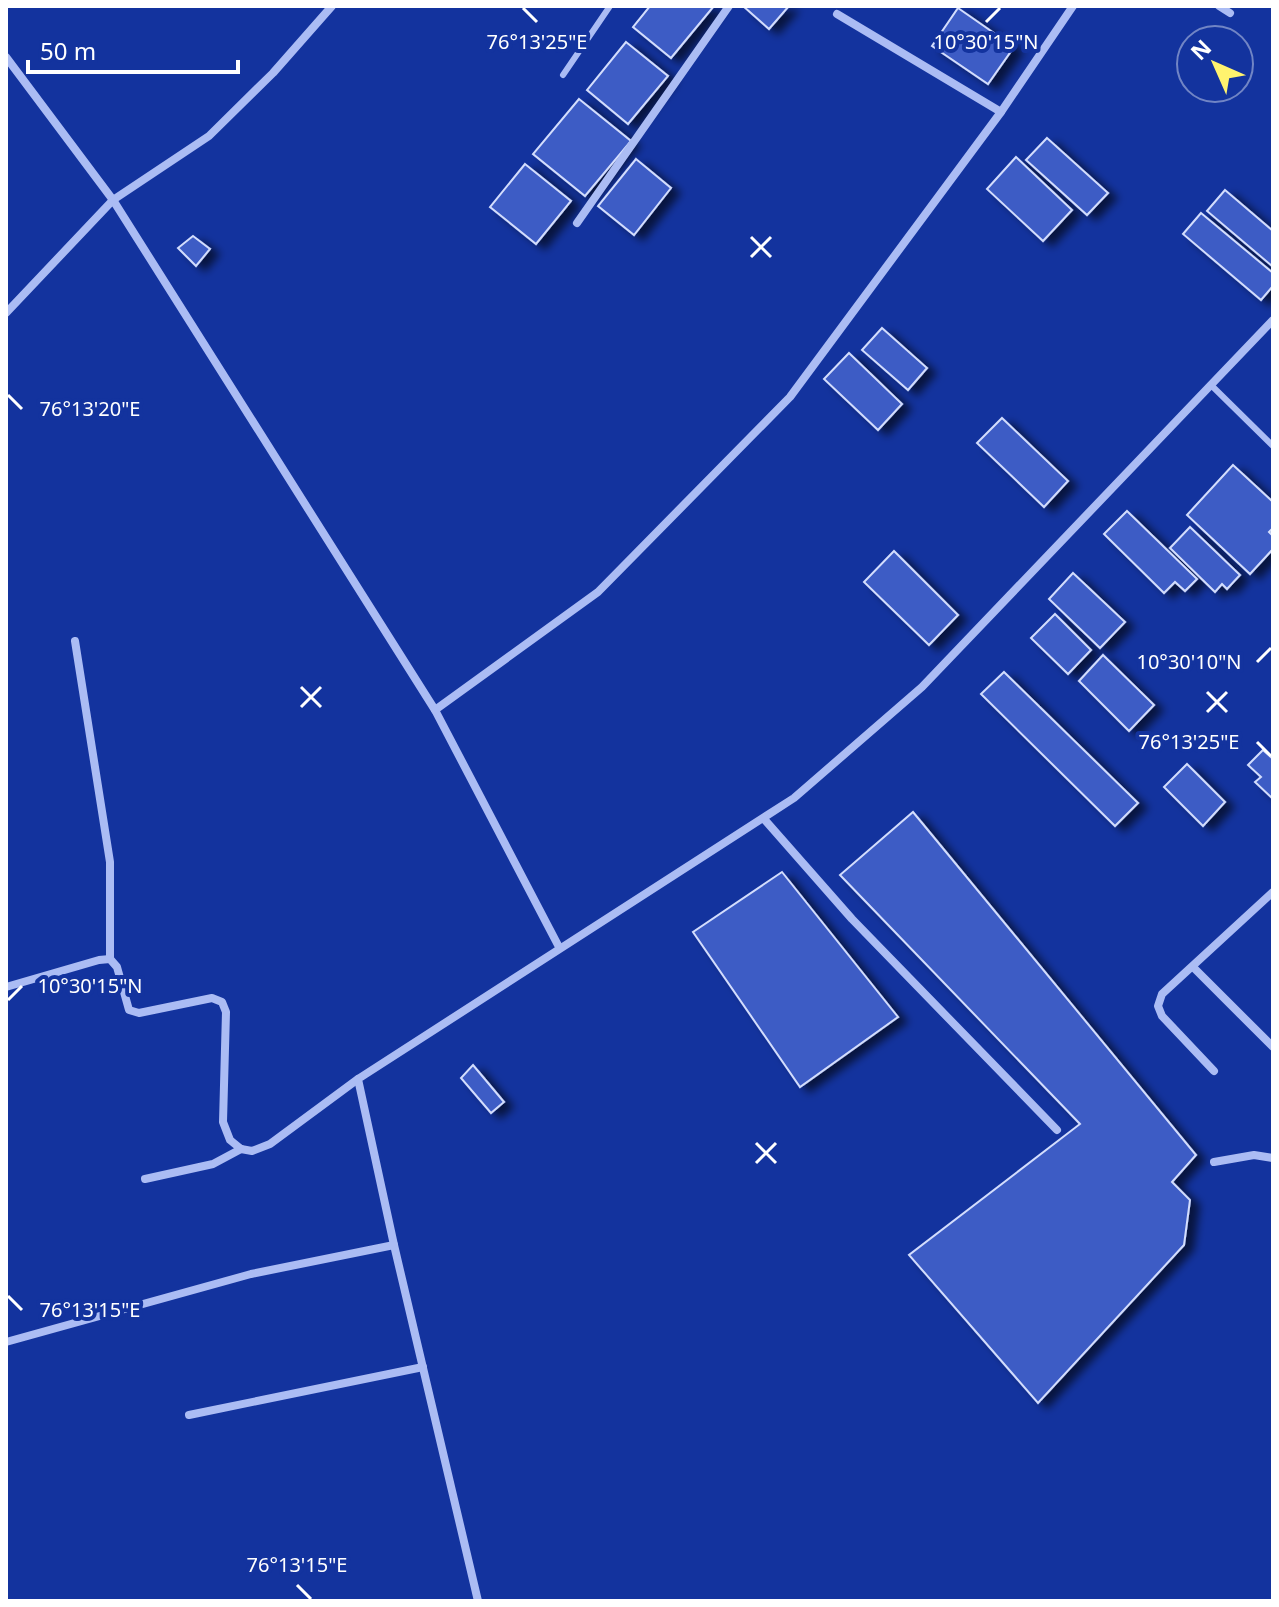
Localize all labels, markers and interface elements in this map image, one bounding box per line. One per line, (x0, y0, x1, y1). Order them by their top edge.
scale bar (28, 24, 238, 74)
north arrow (1175, 24, 1255, 104)
text: 76°13'25"E (487, 28, 587, 55)
text: 10°30'15"N (933, 28, 1039, 55)
text: N (1183, 32, 1217, 66)
text: 50 m (40, 34, 96, 67)
text: 76°13'20"E (40, 395, 140, 422)
text: 10°30'10"N (1136, 648, 1242, 675)
text: 76°13'25"E (1139, 728, 1239, 755)
text: 10°30'15"N (37, 972, 143, 999)
text: 76°13'15"E (40, 1296, 140, 1323)
text: 76°13'15"E (247, 1551, 347, 1578)

